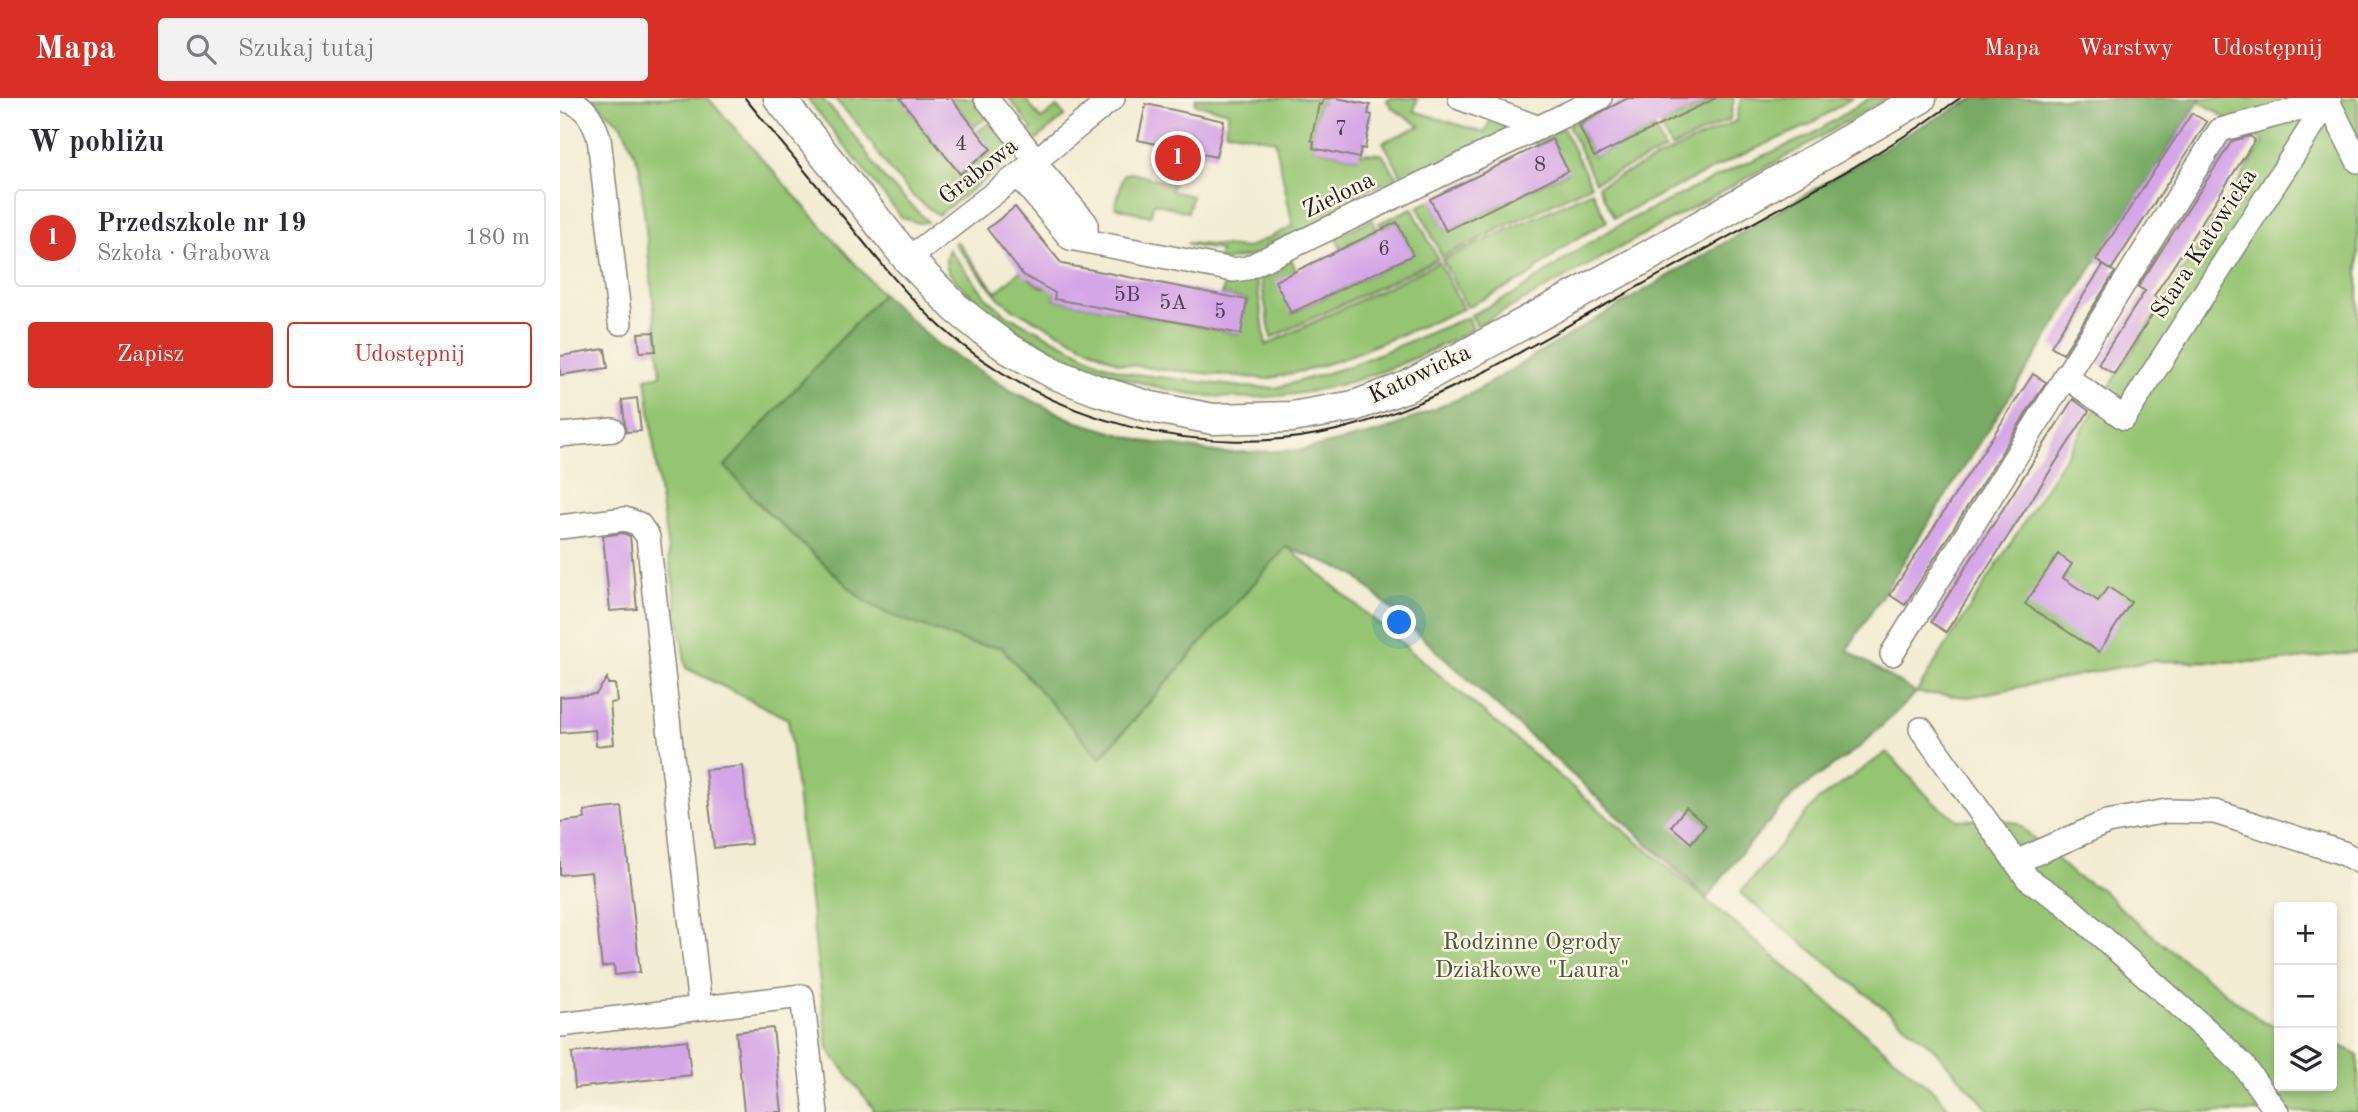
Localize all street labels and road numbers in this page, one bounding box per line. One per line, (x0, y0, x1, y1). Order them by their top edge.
street label: Grabowa (935, 134, 1023, 210)
street label: Stara Katowicka (2148, 165, 2262, 323)
street label: Zielona (1299, 168, 1379, 224)
street label: Katowicka (1365, 341, 1475, 409)

